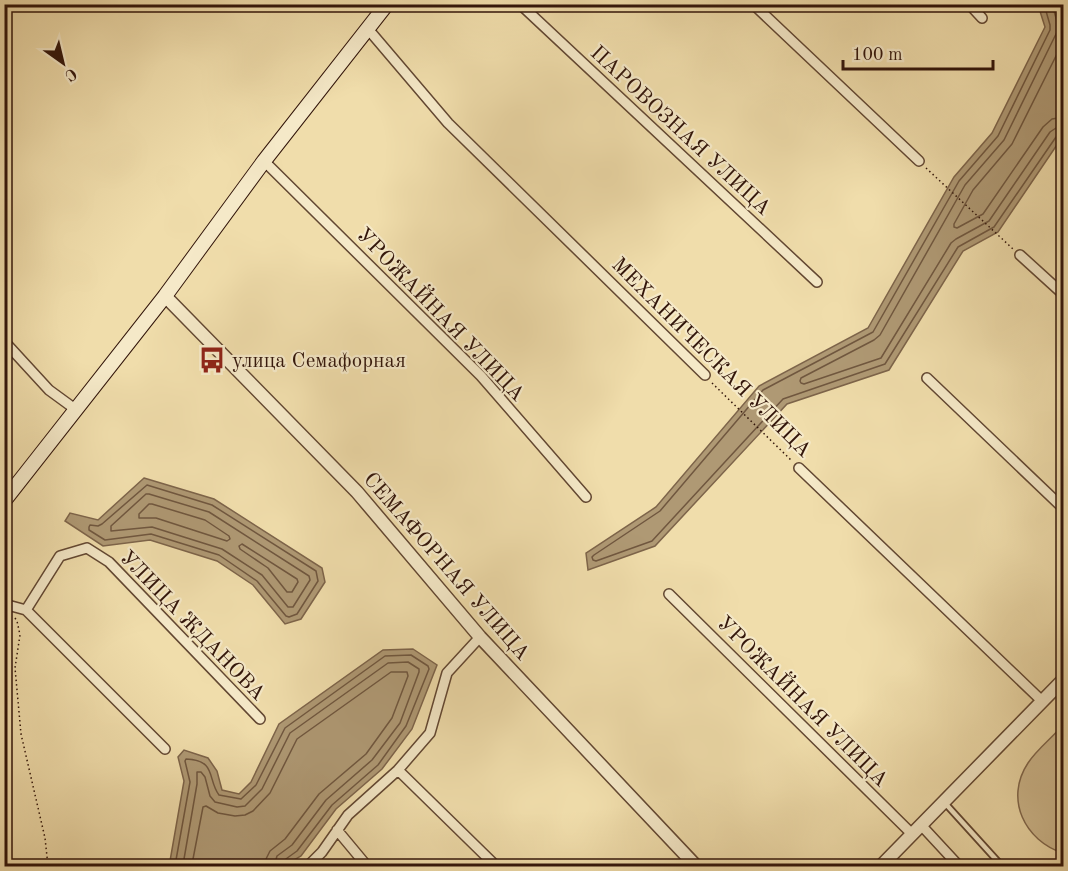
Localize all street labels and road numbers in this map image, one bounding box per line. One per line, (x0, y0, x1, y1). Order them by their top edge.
street label: ПАРОВОЗНАЯ УЛИЦА (586, 42, 774, 220)
street label: УРОЖАЙНАЯ УЛИЦА (352, 221, 532, 406)
street label: МЕХАНИЧЕСКАЯ УЛИЦА (607, 254, 815, 462)
street label: СЕМАФОРНАЯ УЛИЦА (359, 469, 533, 665)
street label: УЛИЦА ЖДАНОВА (115, 547, 269, 705)
street label: УРОЖАЙНАЯ УЛИЦА (713, 609, 895, 791)

